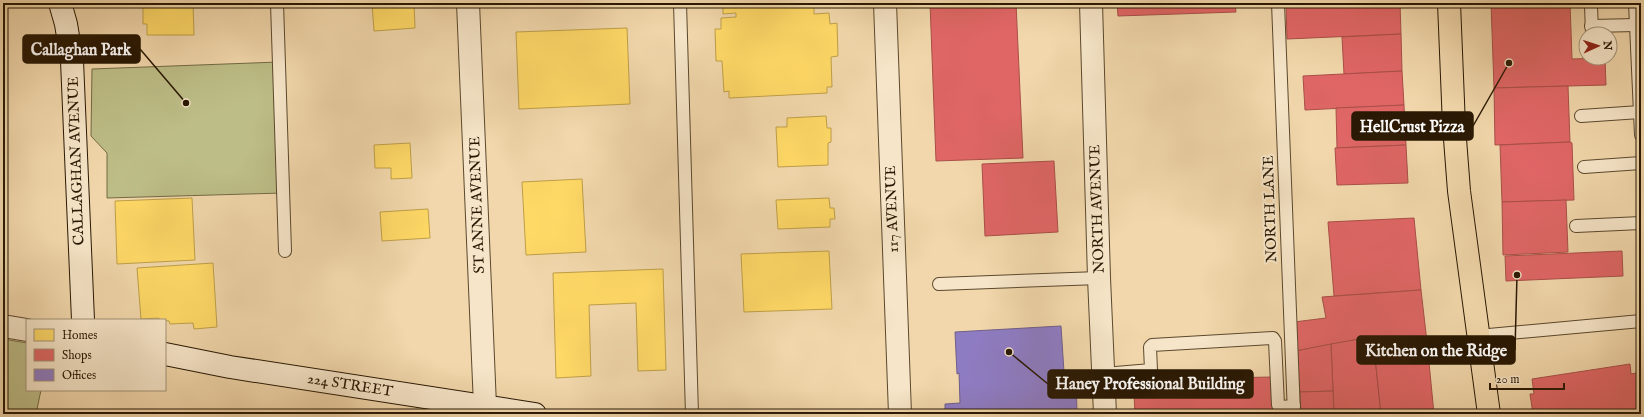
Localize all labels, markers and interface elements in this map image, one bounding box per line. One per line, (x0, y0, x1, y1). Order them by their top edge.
north arrow (1578, 26, 1618, 66)
callout: Callaghan Park (23, 35, 140, 63)
text: N (1600, 39, 1614, 51)
text: Callaghan Park (31, 41, 132, 61)
street label: CALLAGHAN AVENUE (64, 76, 88, 246)
callout: HellCrust Pizza (1352, 112, 1473, 140)
text: HellCrust Pizza (1360, 118, 1466, 138)
street label: ST ANNE AVENUE (465, 136, 489, 274)
street label: NORTH AVENUE (1085, 144, 1109, 274)
street label: NORTH LANE (1259, 155, 1281, 263)
street label: 117 AVENUE (881, 165, 903, 253)
legend (26, 319, 166, 391)
text: Homes (62, 328, 98, 343)
callout: Kitchen on the Ridge (1357, 336, 1515, 364)
text: Kitchen on the Ridge (1365, 342, 1508, 362)
text: Shops (62, 348, 92, 364)
scale bar (1490, 365, 1564, 391)
text: Offices (62, 368, 96, 383)
street label: 224 STREET (306, 369, 394, 401)
callout: Haney Professional Building (1048, 370, 1253, 398)
text: 20 m (1496, 372, 1519, 387)
text: Haney Professional Building (1055, 375, 1246, 395)

